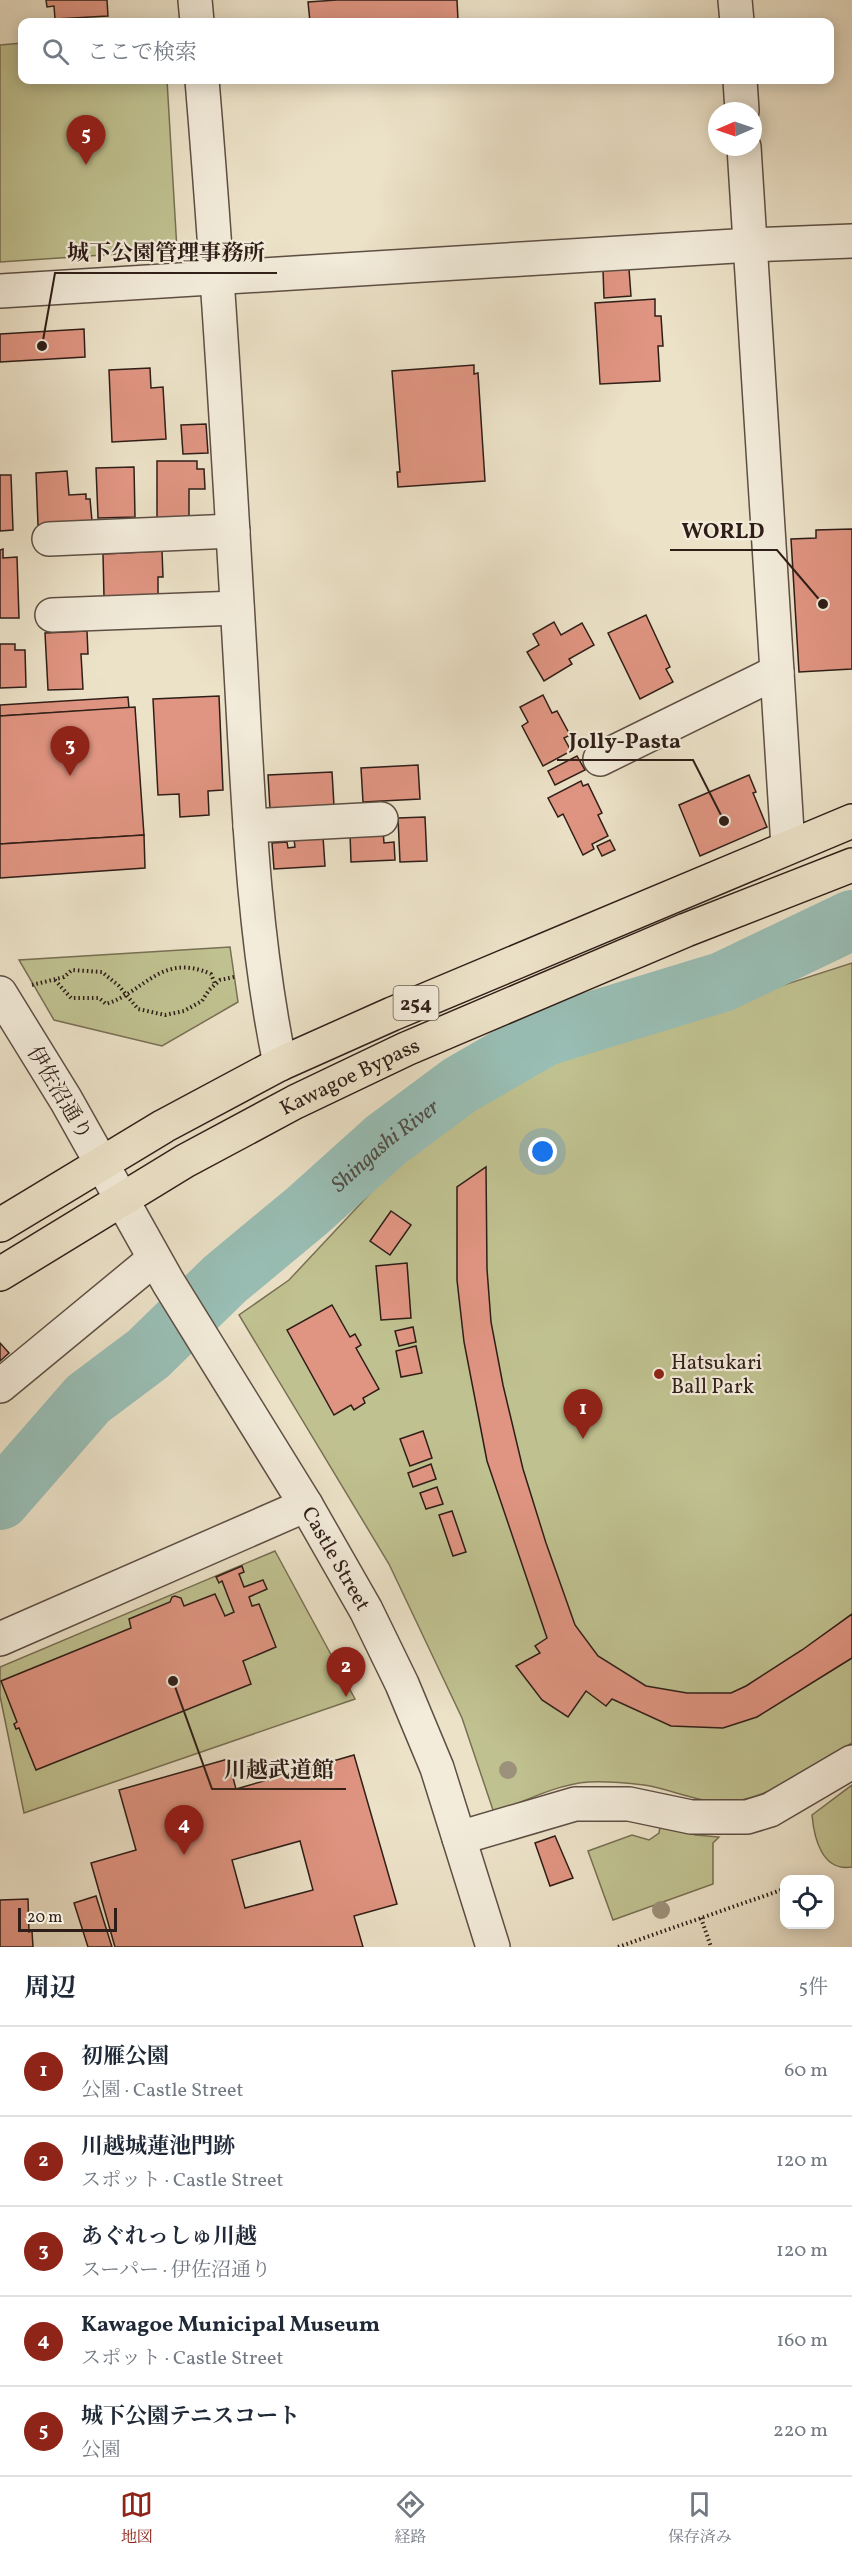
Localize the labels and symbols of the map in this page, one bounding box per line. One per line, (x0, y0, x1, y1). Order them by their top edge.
north arrow (708, 102, 762, 156)
pin: 5 (66, 116, 106, 165)
callout: 城下公園管理事務所 (55, 233, 277, 273)
text: 城下公園管理事務所 (67, 239, 265, 270)
callout: WORLD (670, 510, 777, 550)
text: WORLD (682, 517, 764, 548)
callout: Jolly-Pasta (557, 720, 693, 760)
pin: 3 (50, 726, 90, 776)
text: Jolly-Pasta (568, 727, 681, 758)
road number: 254 (394, 986, 438, 1020)
street label: Kawagoe Bypass (275, 1032, 425, 1123)
street label: 伊佐沼通り (19, 1041, 98, 1146)
water label: Shingashi River (325, 1092, 447, 1200)
your location (528, 1137, 557, 1166)
place label: Hatsukari Ball Park (671, 1349, 762, 1402)
marker: Hatsukari Ball Park (652, 1367, 666, 1381)
pin: 1 (564, 1390, 602, 1439)
street label: Castle Street (294, 1501, 377, 1617)
pin: 2 (326, 1648, 366, 1697)
callout: 川越武道館 (212, 1749, 346, 1789)
text: 川越武道館 (224, 1756, 334, 1787)
pin: 4 (164, 1806, 204, 1855)
scale bar (18, 1905, 117, 1932)

